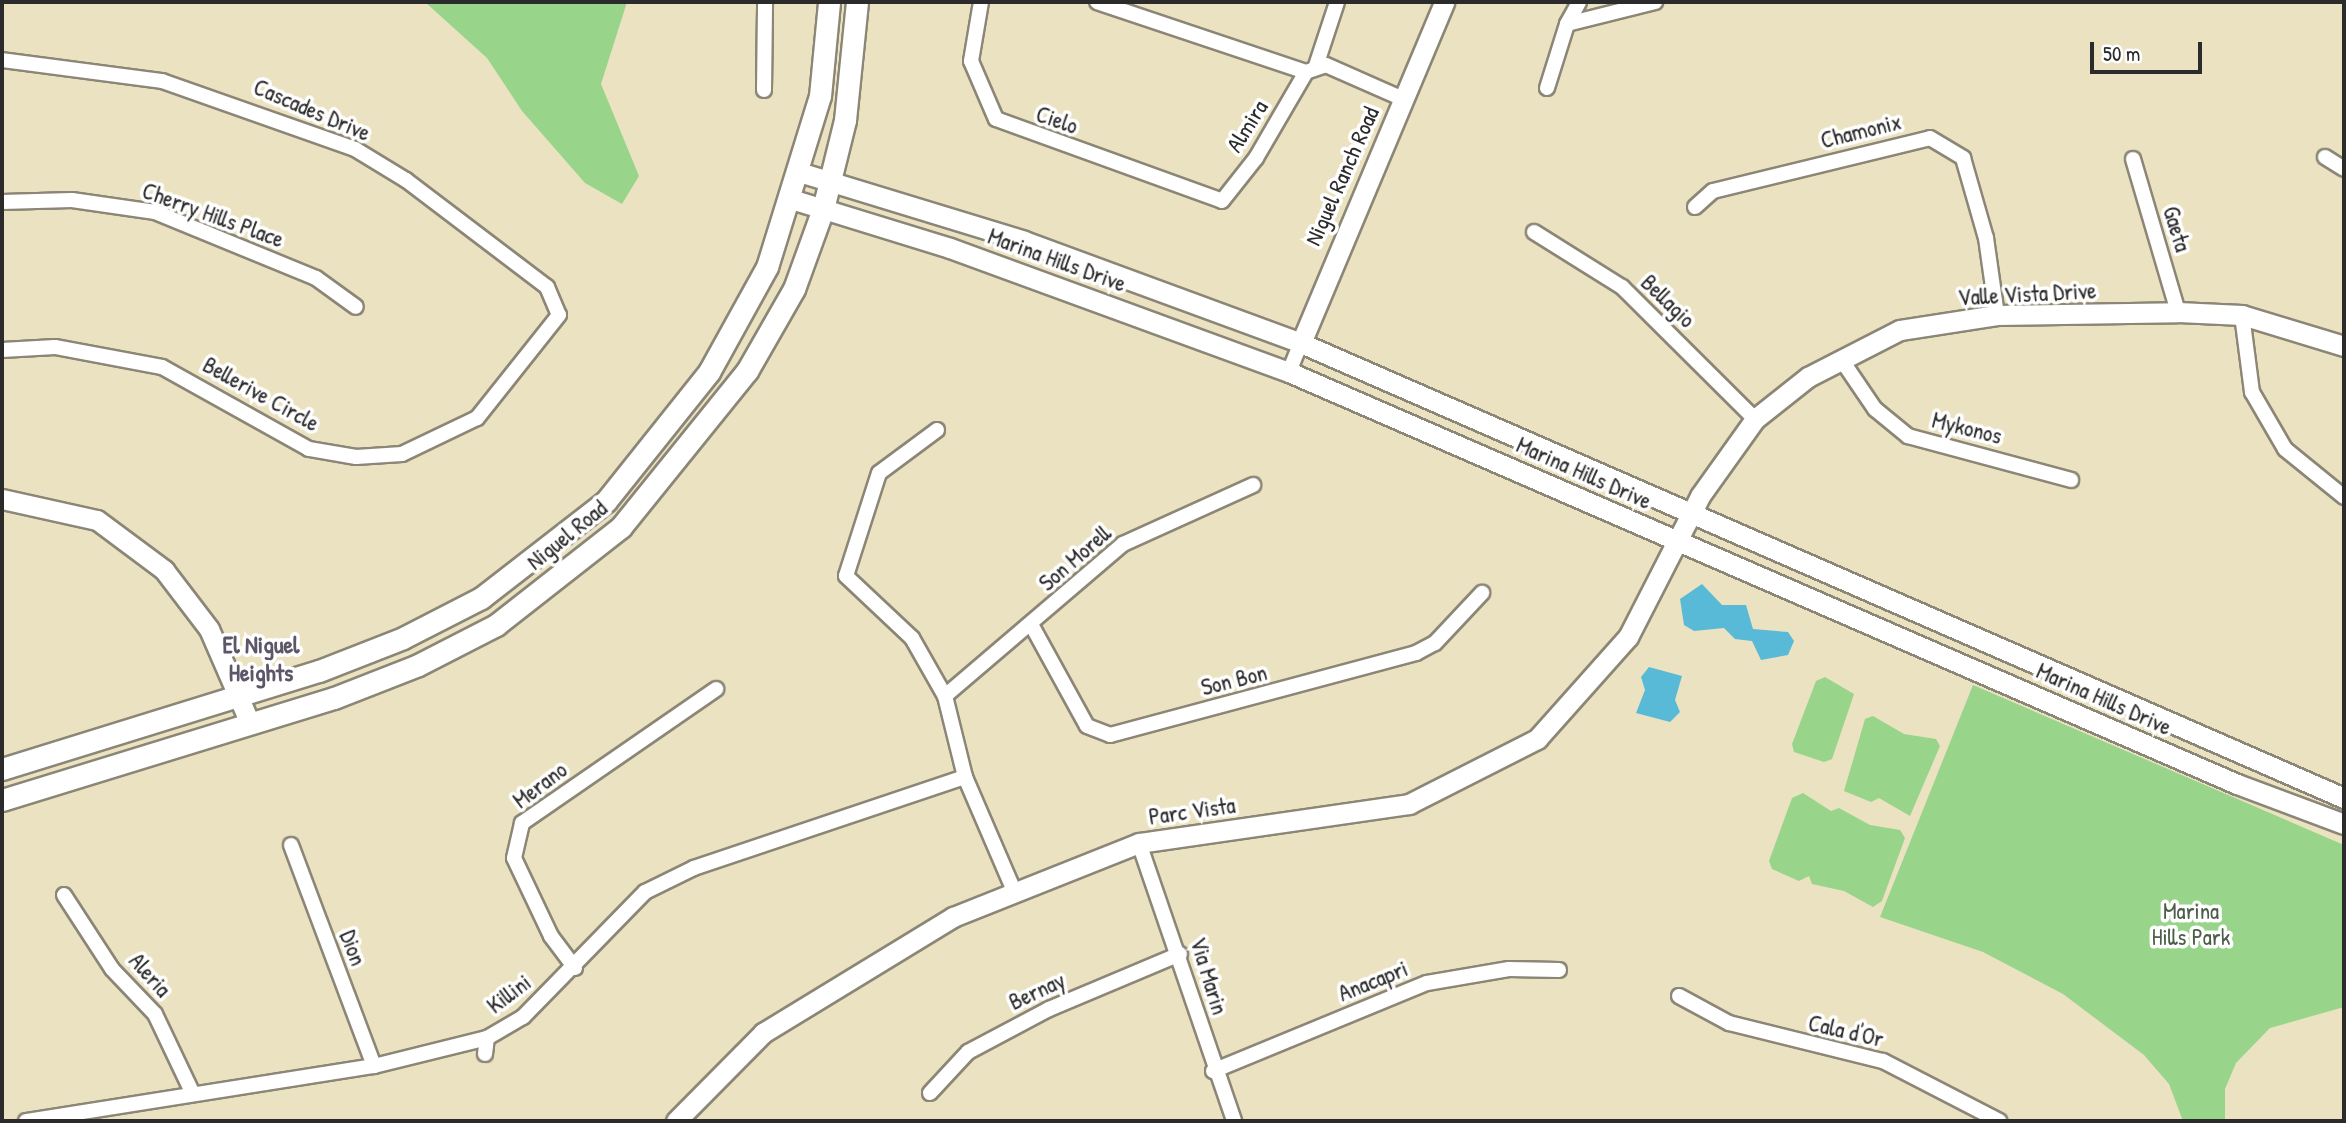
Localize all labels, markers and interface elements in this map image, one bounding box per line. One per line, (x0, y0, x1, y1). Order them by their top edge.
scale bar (2094, 28, 2206, 72)
text: 50 m (2103, 39, 2140, 68)
street label: Cascades Drive (250, 73, 374, 147)
street label: Almira (1220, 95, 1274, 157)
street label: Cielo (1033, 100, 1081, 140)
street label: Niguel Ranch Road (1299, 102, 1385, 250)
street label: Chamonix (1818, 108, 1904, 154)
street label: Cherry Hills Place (139, 177, 287, 253)
street label: Gaeta (2157, 203, 2197, 255)
street label: Marina Hills Drive (984, 222, 1130, 298)
street label: Bellagio (1635, 269, 1701, 333)
street label: Valle Vista Drive (1957, 277, 2097, 311)
street label: Bellerive Circle (198, 351, 324, 437)
street label: Mykonos (1929, 406, 2005, 450)
street label: Marina Hills Drive (1512, 431, 1656, 515)
street label: Niguel Road (521, 494, 613, 576)
street label: Son Morell (1033, 519, 1117, 597)
district label: El Niguel Heights (223, 631, 299, 687)
street label: Marina Hills Drive (2032, 657, 2176, 741)
street label: Son Bon (1198, 659, 1270, 701)
street label: Merano (508, 756, 572, 814)
street label: Parc Vista (1147, 791, 1237, 831)
park label: Marina Hills Park (2152, 897, 2230, 951)
street label: Dion (334, 926, 372, 970)
street label: Via Marin (1184, 934, 1234, 1018)
street label: Aleria (123, 947, 177, 1003)
street label: Anacapri (1334, 955, 1412, 1007)
street label: Bernay (1005, 966, 1069, 1016)
street label: Killini (482, 969, 536, 1019)
street label: Cala d'Or (1806, 1009, 1886, 1053)

